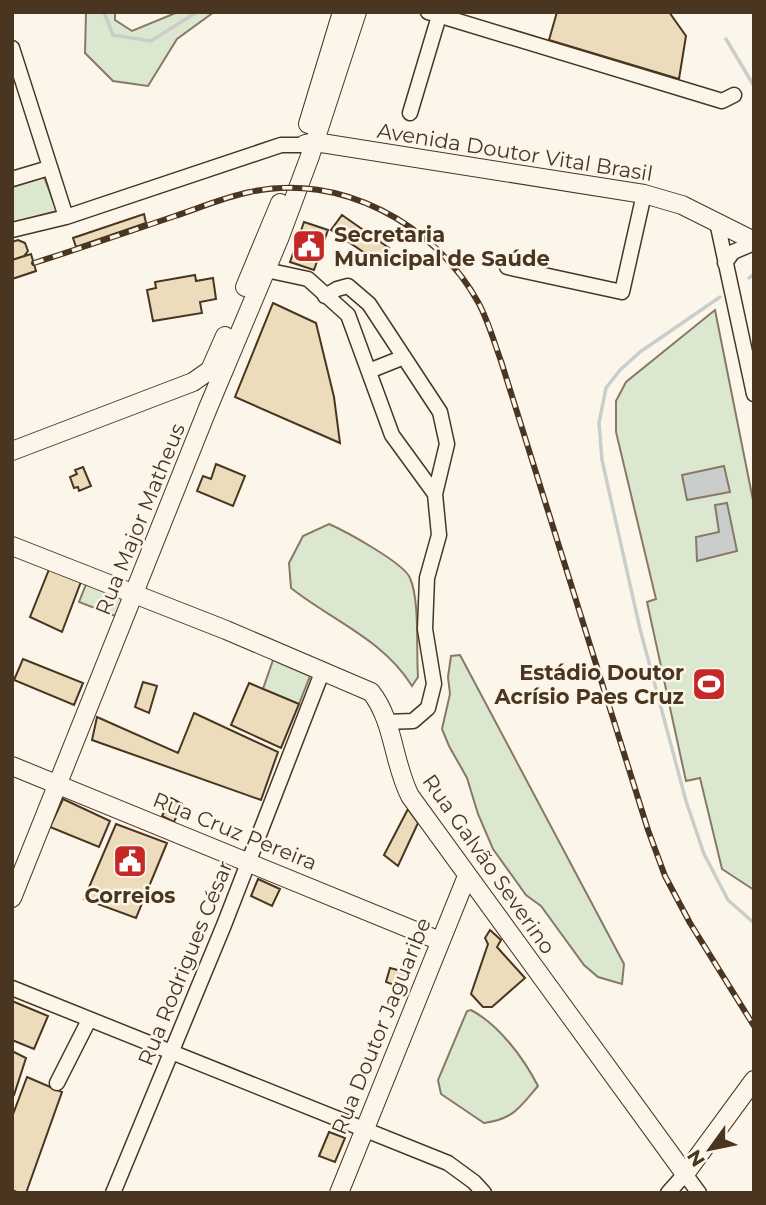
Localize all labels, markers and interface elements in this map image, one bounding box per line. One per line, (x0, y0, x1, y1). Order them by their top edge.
street label: Avenida Doutor Vital Brasil (375, 118, 655, 186)
place label: Secretaria Municipal de Saúde (334, 222, 550, 271)
public building icon: Secretaria Municipal de Saúde (290, 227, 328, 265)
street label: Rua Major Matheus (90, 419, 190, 619)
place label: Estádio Doutor Acrísio Paes Cruz (494, 660, 684, 709)
sports icon: Estádio Doutor Acrísio Paes Cruz (690, 665, 728, 703)
street label: Rua Galvão Severino (417, 769, 561, 959)
street label: Rua Cruz Pereira (149, 787, 321, 875)
public building icon: Correios (111, 842, 149, 880)
street label: Rua Rodrigues César (132, 857, 238, 1069)
place label: Correios (85, 883, 175, 908)
street label: Rua Doutor Jaguaribe (326, 914, 436, 1138)
north arrow (675, 1114, 745, 1184)
text: N (682, 1145, 710, 1171)

